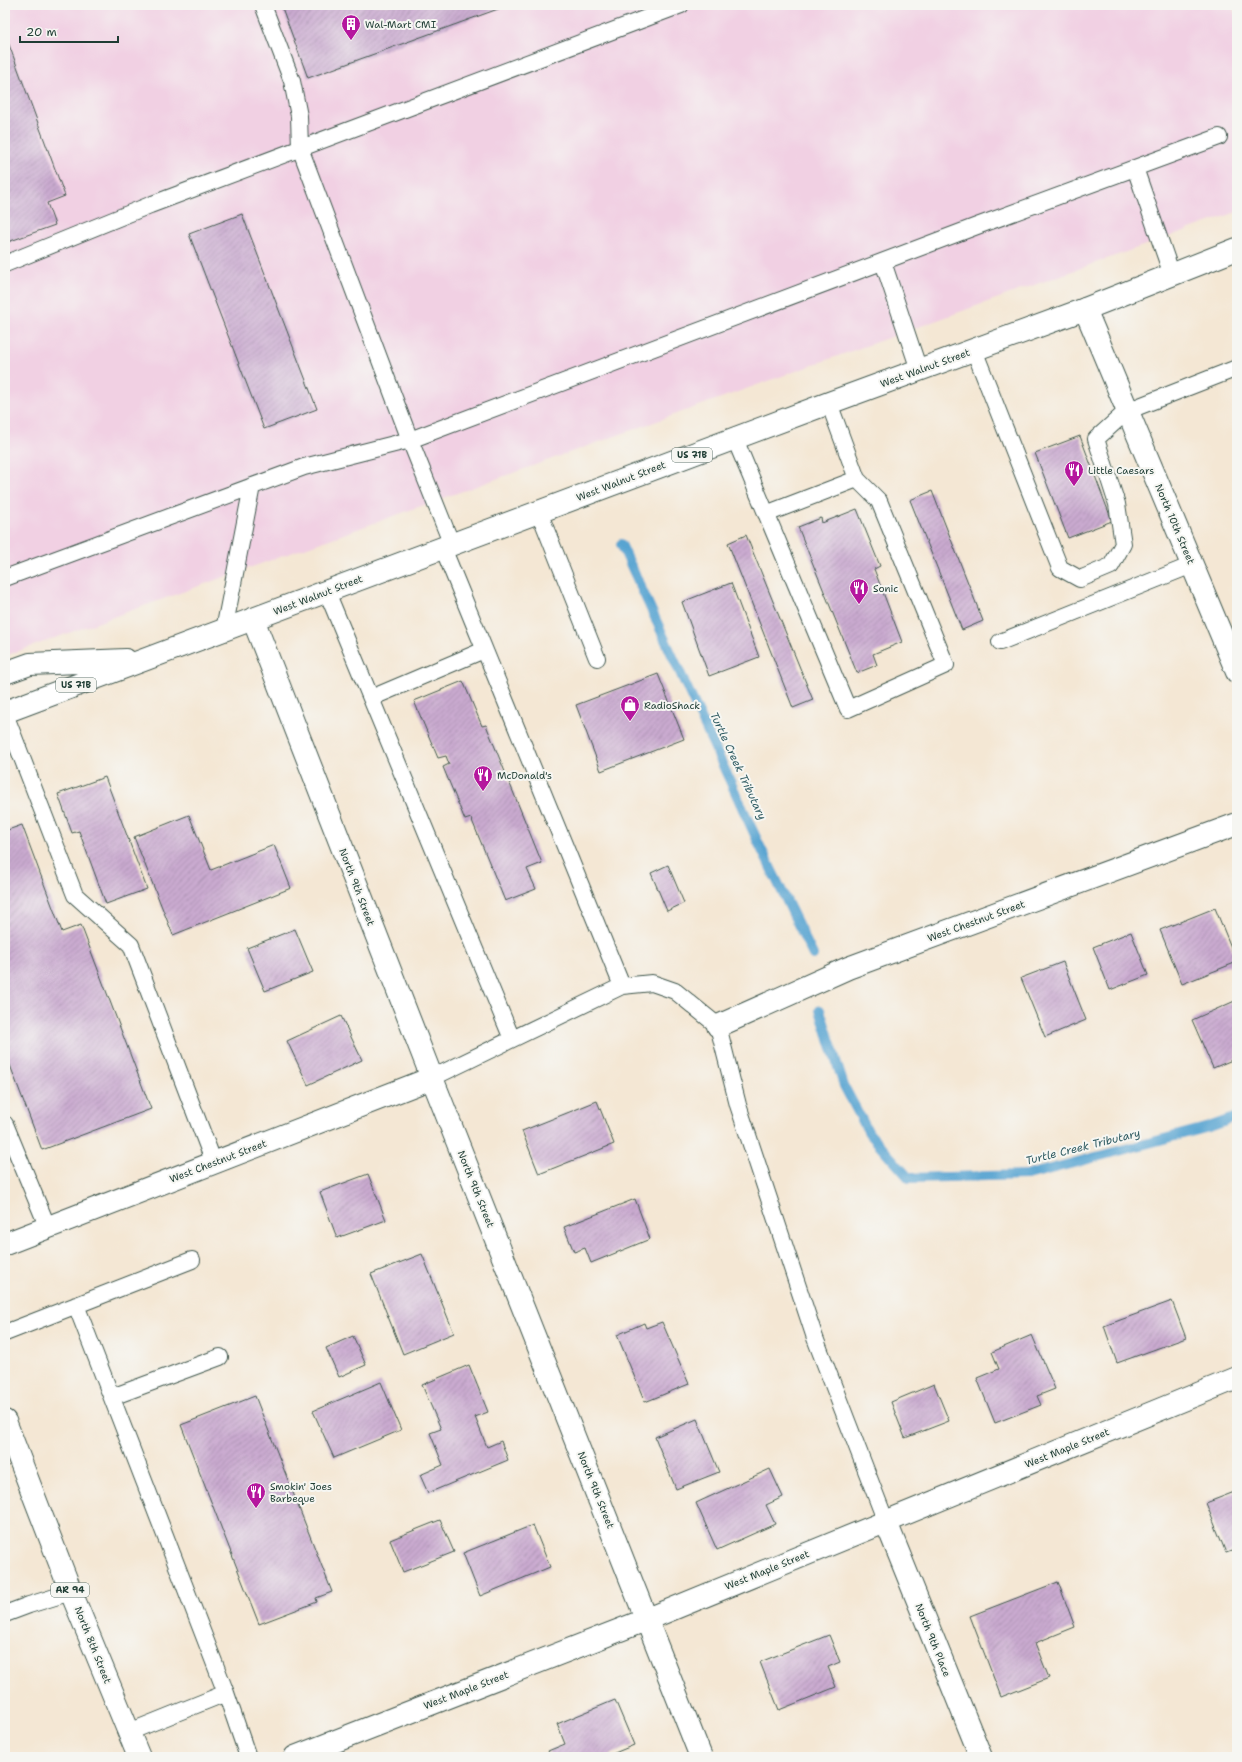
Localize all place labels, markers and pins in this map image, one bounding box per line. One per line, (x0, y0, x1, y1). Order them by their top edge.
building icon: Wal-Mart CMI (340, 13, 362, 41)
place label: Wal-Mart CMI (365, 18, 437, 31)
restaurant icon: Little Caesars (1063, 459, 1085, 487)
place label: Little Caesars (1088, 464, 1154, 477)
restaurant icon: Sonic (848, 577, 870, 605)
place label: Sonic (873, 582, 898, 595)
shop icon: RadioShack (619, 694, 641, 722)
place label: RadioShack (644, 699, 700, 712)
restaurant icon: McDonald's (472, 764, 494, 792)
place label: McDonald's (497, 769, 552, 782)
place label: Smokin' Joes Barbeque (270, 1480, 332, 1505)
restaurant icon: Smokin' Joes Barbeque (245, 1481, 267, 1509)

